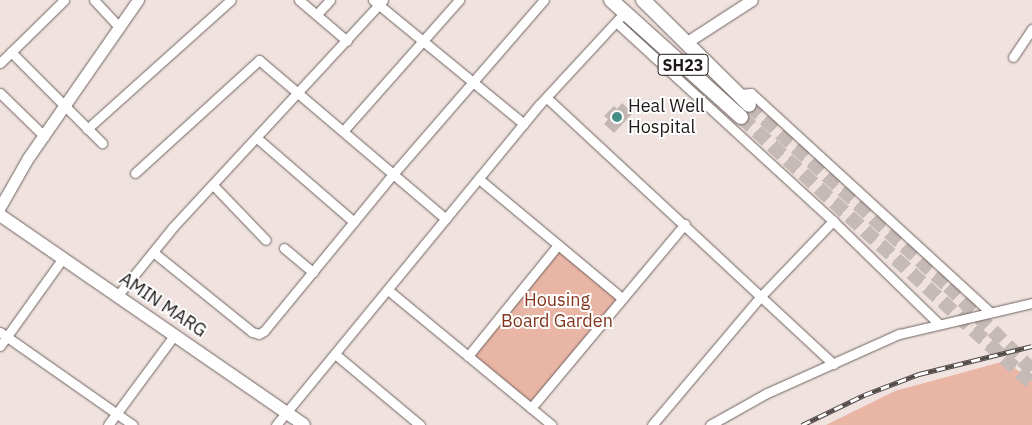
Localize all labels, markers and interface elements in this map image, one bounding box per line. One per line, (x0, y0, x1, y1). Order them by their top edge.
road number: SH23 (657, 52, 709, 78)
place label: Heal Well Hospital (628, 96, 705, 138)
marker: Heal Well Hospital (610, 110, 624, 124)
street label: AMIN MARG (115, 268, 211, 342)
park label: Housing Board Garden (501, 290, 613, 332)

